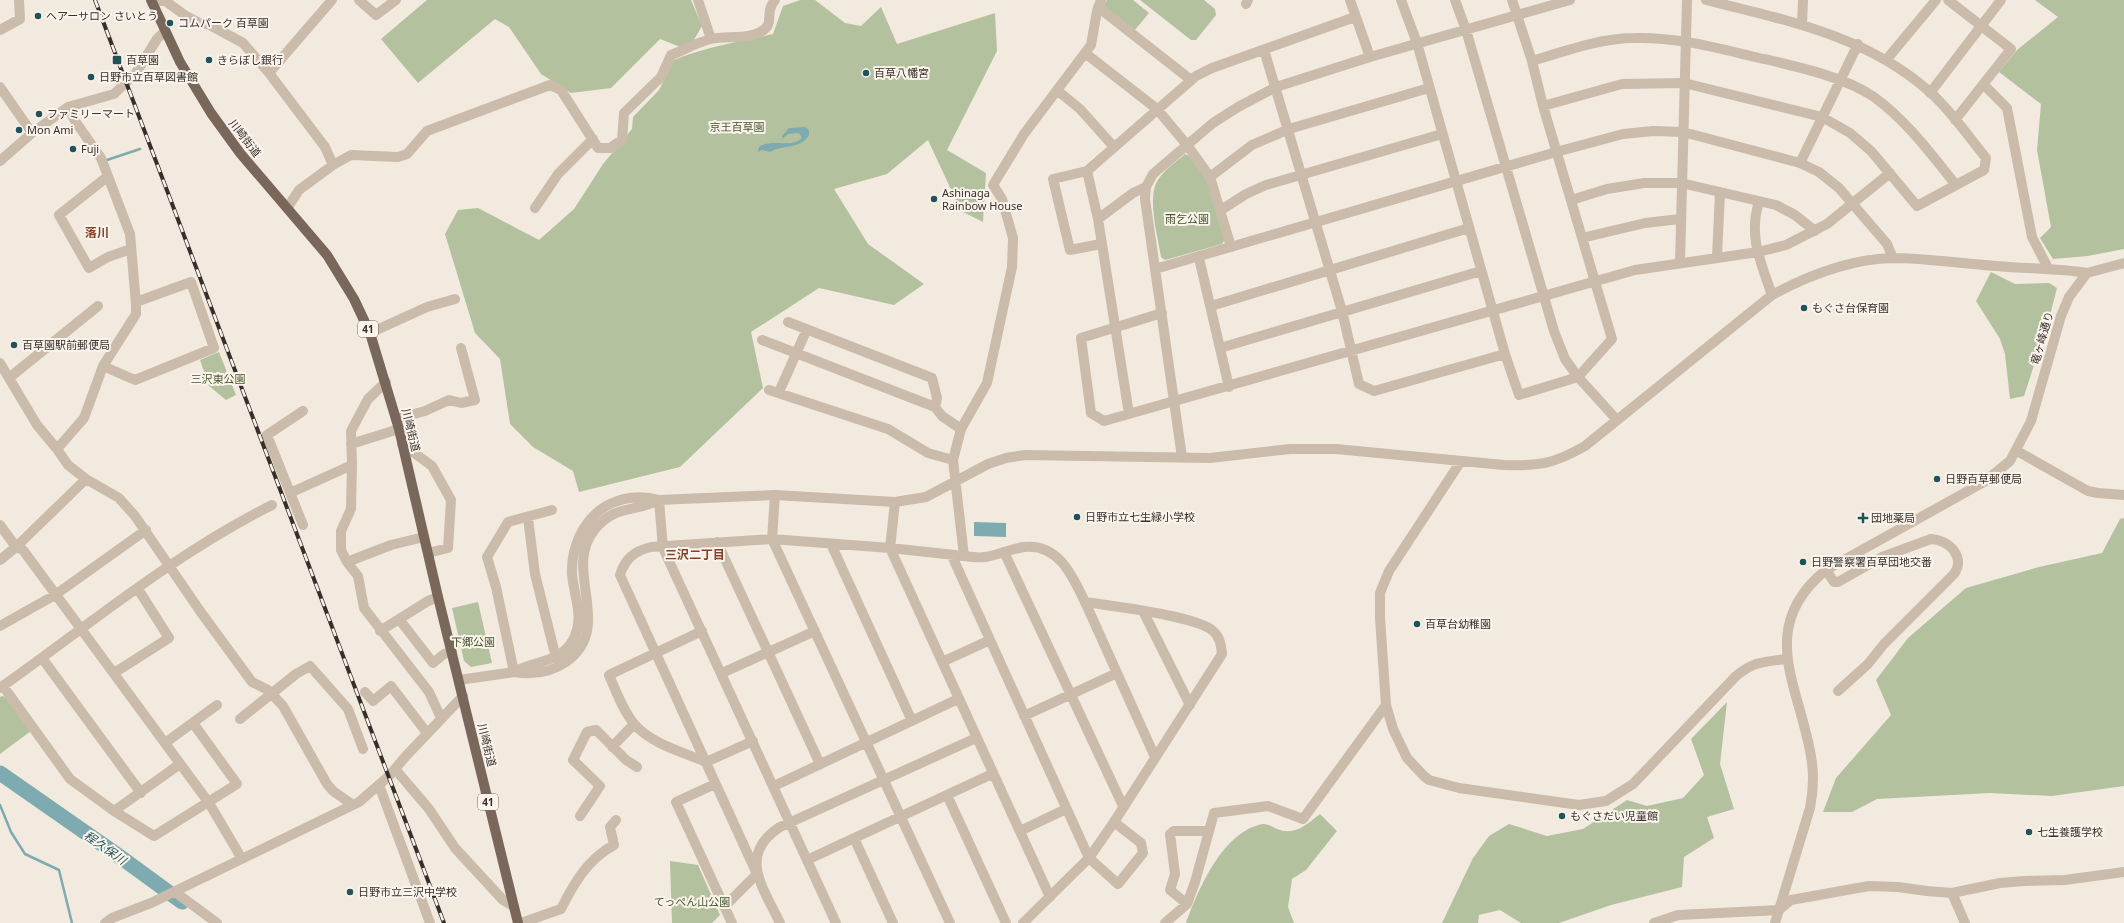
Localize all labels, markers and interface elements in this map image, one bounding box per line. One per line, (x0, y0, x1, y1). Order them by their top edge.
place label: ヘアーサロン さいとう (46, 8, 158, 23)
marker: ヘアーサロン さいとう (33, 11, 43, 21)
place label: コムパーク 百草園 (178, 15, 269, 30)
marker: コムパーク 百草園 (165, 18, 175, 28)
place label: 百草園 (126, 52, 159, 67)
place label: きらぼし銀行 (217, 52, 283, 67)
marker: 百草園 (111, 54, 123, 66)
marker: きらぼし銀行 (204, 55, 214, 65)
place label: 百草八幡宮 (874, 65, 929, 80)
marker: 百草八幡宮 (861, 68, 871, 78)
place label: 日野市立百草図書館 (99, 69, 198, 84)
marker: 日野市立百草図書館 (86, 72, 96, 82)
place label: ファミリーマート (47, 106, 135, 121)
marker: ファミリーマート (34, 109, 44, 119)
street label: 川崎街道 (226, 116, 265, 160)
park label: 京王百草園 (710, 119, 765, 134)
place label: Mon Ami (27, 122, 73, 137)
marker: Mon Ami (14, 125, 24, 135)
place label: Fuji (81, 141, 99, 156)
marker: Fuji (68, 144, 78, 154)
place label: Ashinaga Rainbow House (942, 185, 1022, 213)
marker: Ashinaga Rainbow House (929, 194, 939, 204)
park label: 雨乞公園 (1165, 211, 1209, 226)
district label: 落川 (85, 224, 109, 241)
place label: もぐさ台保育園 (1812, 300, 1889, 315)
marker: もぐさ台保育園 (1799, 303, 1809, 313)
street label: 竜ヶ峰通り (2027, 309, 2056, 366)
road number: 41 (358, 321, 378, 337)
place label: 百草園駅前郵便局 (22, 337, 110, 352)
marker: 百草園駅前郵便局 (9, 340, 19, 350)
park label: 三沢東公園 (191, 371, 246, 386)
street label: 川崎街道 (399, 407, 424, 453)
place label: 日野百草郵便局 (1945, 471, 2022, 486)
marker: 日野百草郵便局 (1932, 474, 1942, 484)
place label: 日野市立七生緑小学校 (1085, 509, 1195, 524)
place label: 団地薬局 (1871, 510, 1915, 525)
marker: 日野市立七生緑小学校 (1072, 512, 1082, 522)
marker: 団地薬局 (1858, 513, 1868, 523)
district label: 三沢二丁目 (665, 546, 725, 563)
place label: 日野警察署百草団地交番 (1811, 554, 1932, 569)
marker: 日野警察署百草団地交番 (1798, 557, 1808, 567)
place label: 百草台幼稚園 (1425, 616, 1491, 631)
marker: 百草台幼稚園 (1412, 619, 1422, 629)
park label: 下郷公園 (451, 634, 495, 649)
street label: 川崎街道 (475, 722, 500, 768)
road number: 41 (478, 794, 498, 810)
place label: もぐさだい児童館 (1570, 808, 1658, 823)
marker: もぐさだい児童館 (1557, 811, 1567, 821)
place label: 七生養護学校 (2037, 824, 2103, 839)
water label: 程久保川 (81, 827, 131, 869)
marker: 七生養護学校 (2024, 827, 2034, 837)
place label: 日野市立三沢中学校 (358, 884, 457, 899)
marker: 日野市立三沢中学校 (345, 887, 355, 897)
park label: てっぺん山公園 (654, 894, 730, 909)

